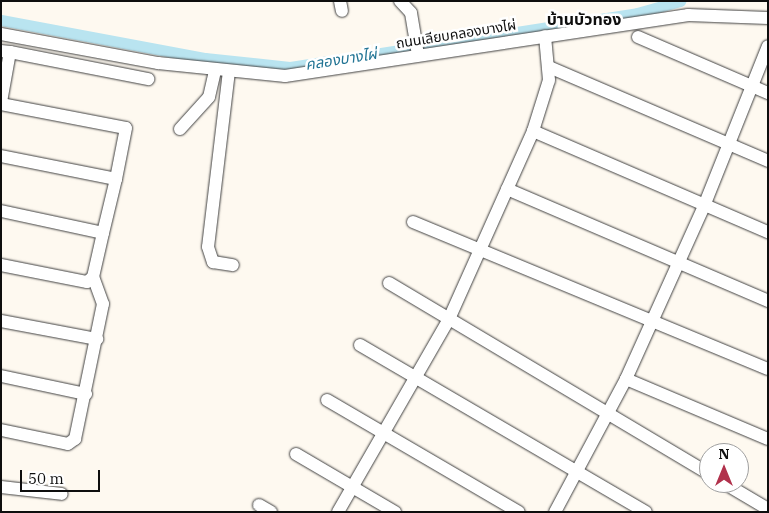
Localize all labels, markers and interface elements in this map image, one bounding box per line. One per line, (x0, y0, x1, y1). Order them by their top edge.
district label: บ้านบัวทอง (547, 9, 621, 29)
street label: ถนนเลียบคลองบางไผ่ (395, 16, 517, 52)
water label: คลองบางไผ่ (304, 44, 378, 74)
north arrow (699, 443, 749, 493)
text: N (718, 445, 730, 463)
scale bar (22, 460, 102, 492)
text: 50 m (28, 469, 64, 488)

